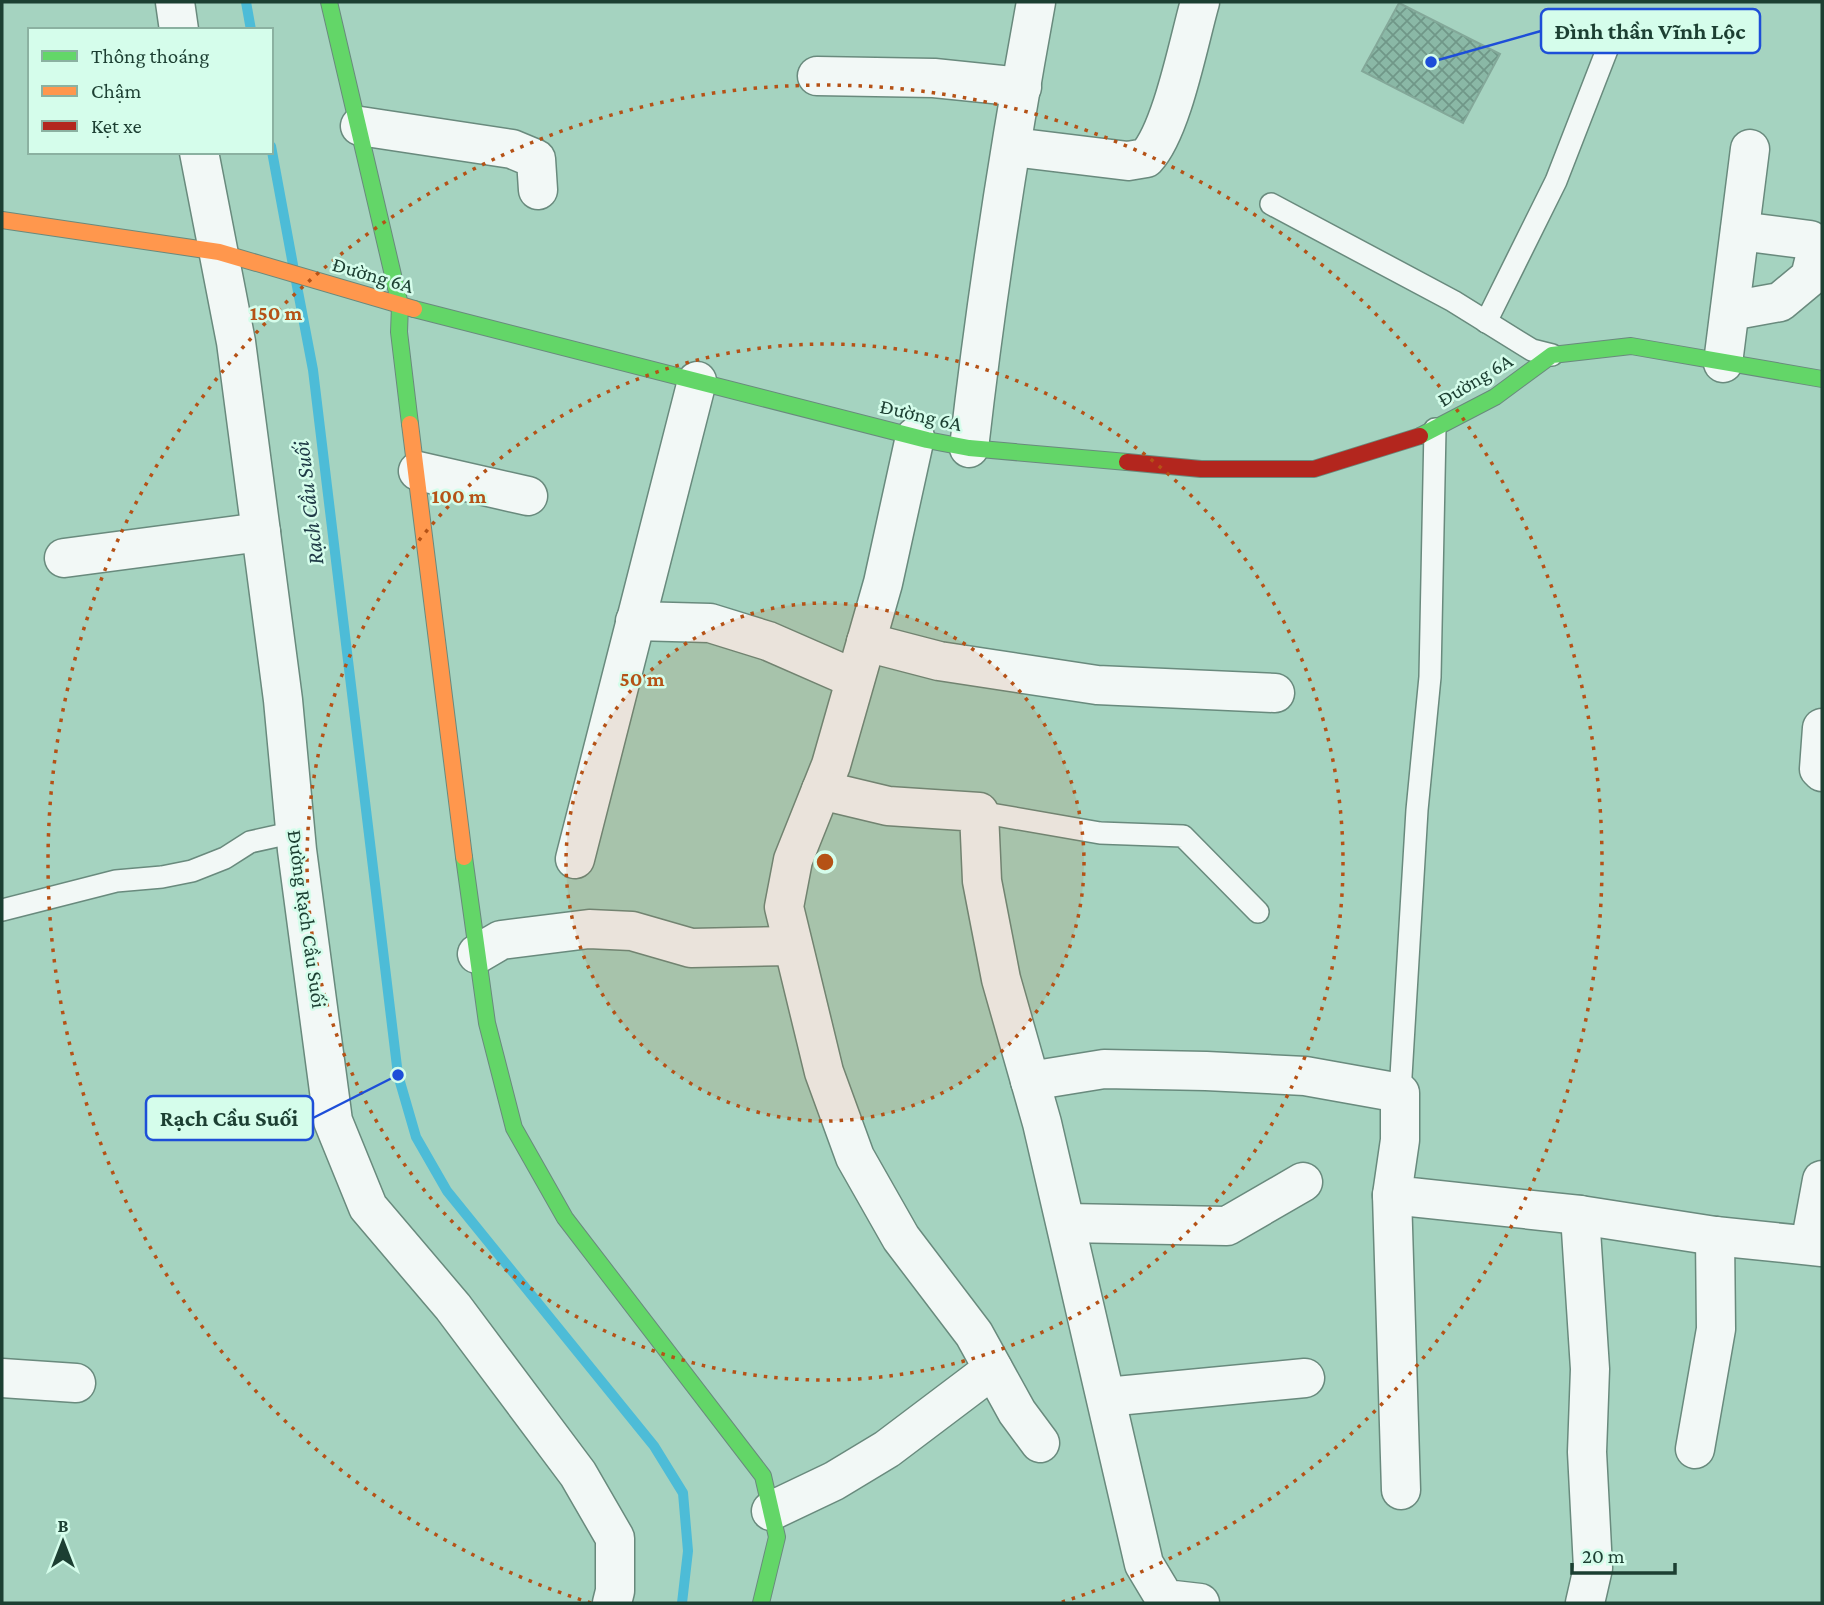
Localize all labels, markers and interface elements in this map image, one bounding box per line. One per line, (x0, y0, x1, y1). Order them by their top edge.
callout: Đình thần Vĩnh Lộc (1541, 9, 1760, 53)
text: Đình thần Vĩnh Lộc (1554, 18, 1746, 44)
legend (28, 28, 273, 154)
text: Thông thoáng (91, 44, 209, 68)
text: Chậm (91, 79, 141, 103)
text: Kẹt xe (91, 114, 142, 138)
street label: Đường 6A (330, 252, 416, 298)
text: 150 m (250, 301, 303, 325)
street label: Đường 6A (1433, 348, 1517, 412)
street label: Đường 6A (878, 394, 964, 436)
water label: Rạch Cầu Suối (287, 439, 329, 567)
text: 100 m (431, 484, 487, 508)
text: 50 m (620, 667, 665, 691)
street label: Đường Rạch Cầu Suối (283, 828, 331, 1010)
centre of rings (813, 850, 837, 874)
callout: Rạch Cầu Suối (146, 1096, 313, 1140)
text: Rạch Cầu Suối (160, 1105, 299, 1131)
north arrow (28, 1507, 98, 1577)
text: B (57, 1515, 69, 1536)
scale bar (1572, 1532, 1675, 1576)
text: 20 m (1582, 1544, 1625, 1568)

